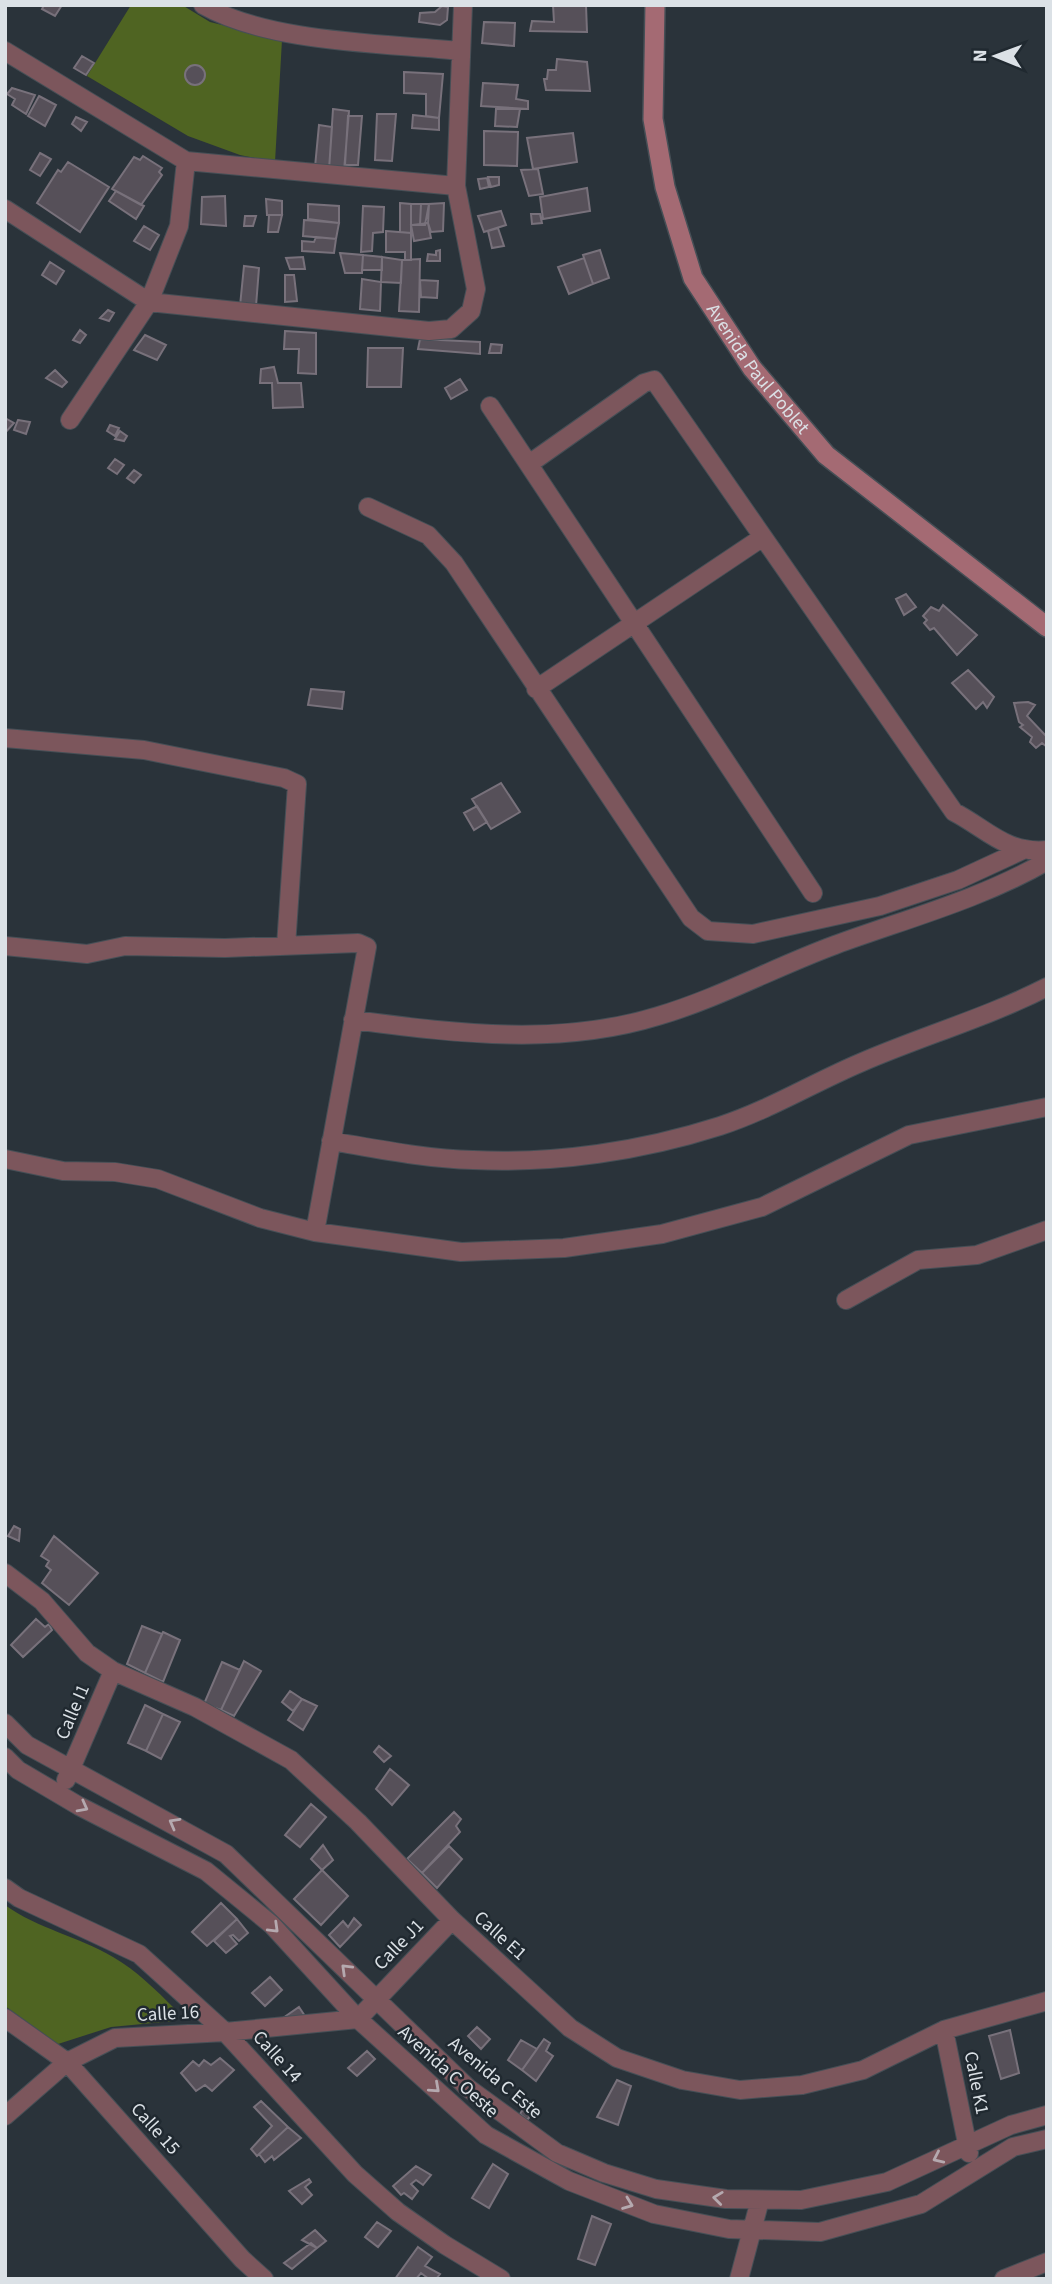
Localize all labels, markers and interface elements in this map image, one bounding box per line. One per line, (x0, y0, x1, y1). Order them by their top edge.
north arrow (961, 21, 1031, 91)
text: N (967, 49, 994, 62)
street label: Avenida Paul Poblet (700, 298, 816, 440)
street label: Calle I1 (49, 1680, 97, 1744)
one-way arrow (75, 1799, 88, 1812)
one-way arrow (168, 1818, 181, 1831)
street label: Calle E1 (468, 1905, 532, 1967)
street label: Calle J1 (368, 1913, 430, 1977)
one-way arrow (265, 1920, 278, 1933)
one-way arrow (342, 1965, 355, 1978)
street label: Calle 16 (136, 1999, 200, 2029)
street label: Avenida C Oeste (392, 2019, 504, 2125)
street label: Calle 14 (246, 2025, 308, 2089)
street label: Avenida C Este (442, 2031, 548, 2125)
street label: Calle K1 (957, 2049, 995, 2117)
one-way arrow (427, 2080, 440, 2093)
street label: Calle 15 (124, 2097, 186, 2161)
one-way arrow (933, 2150, 945, 2164)
one-way arrow (712, 2190, 724, 2205)
one-way arrow (622, 2196, 634, 2210)

